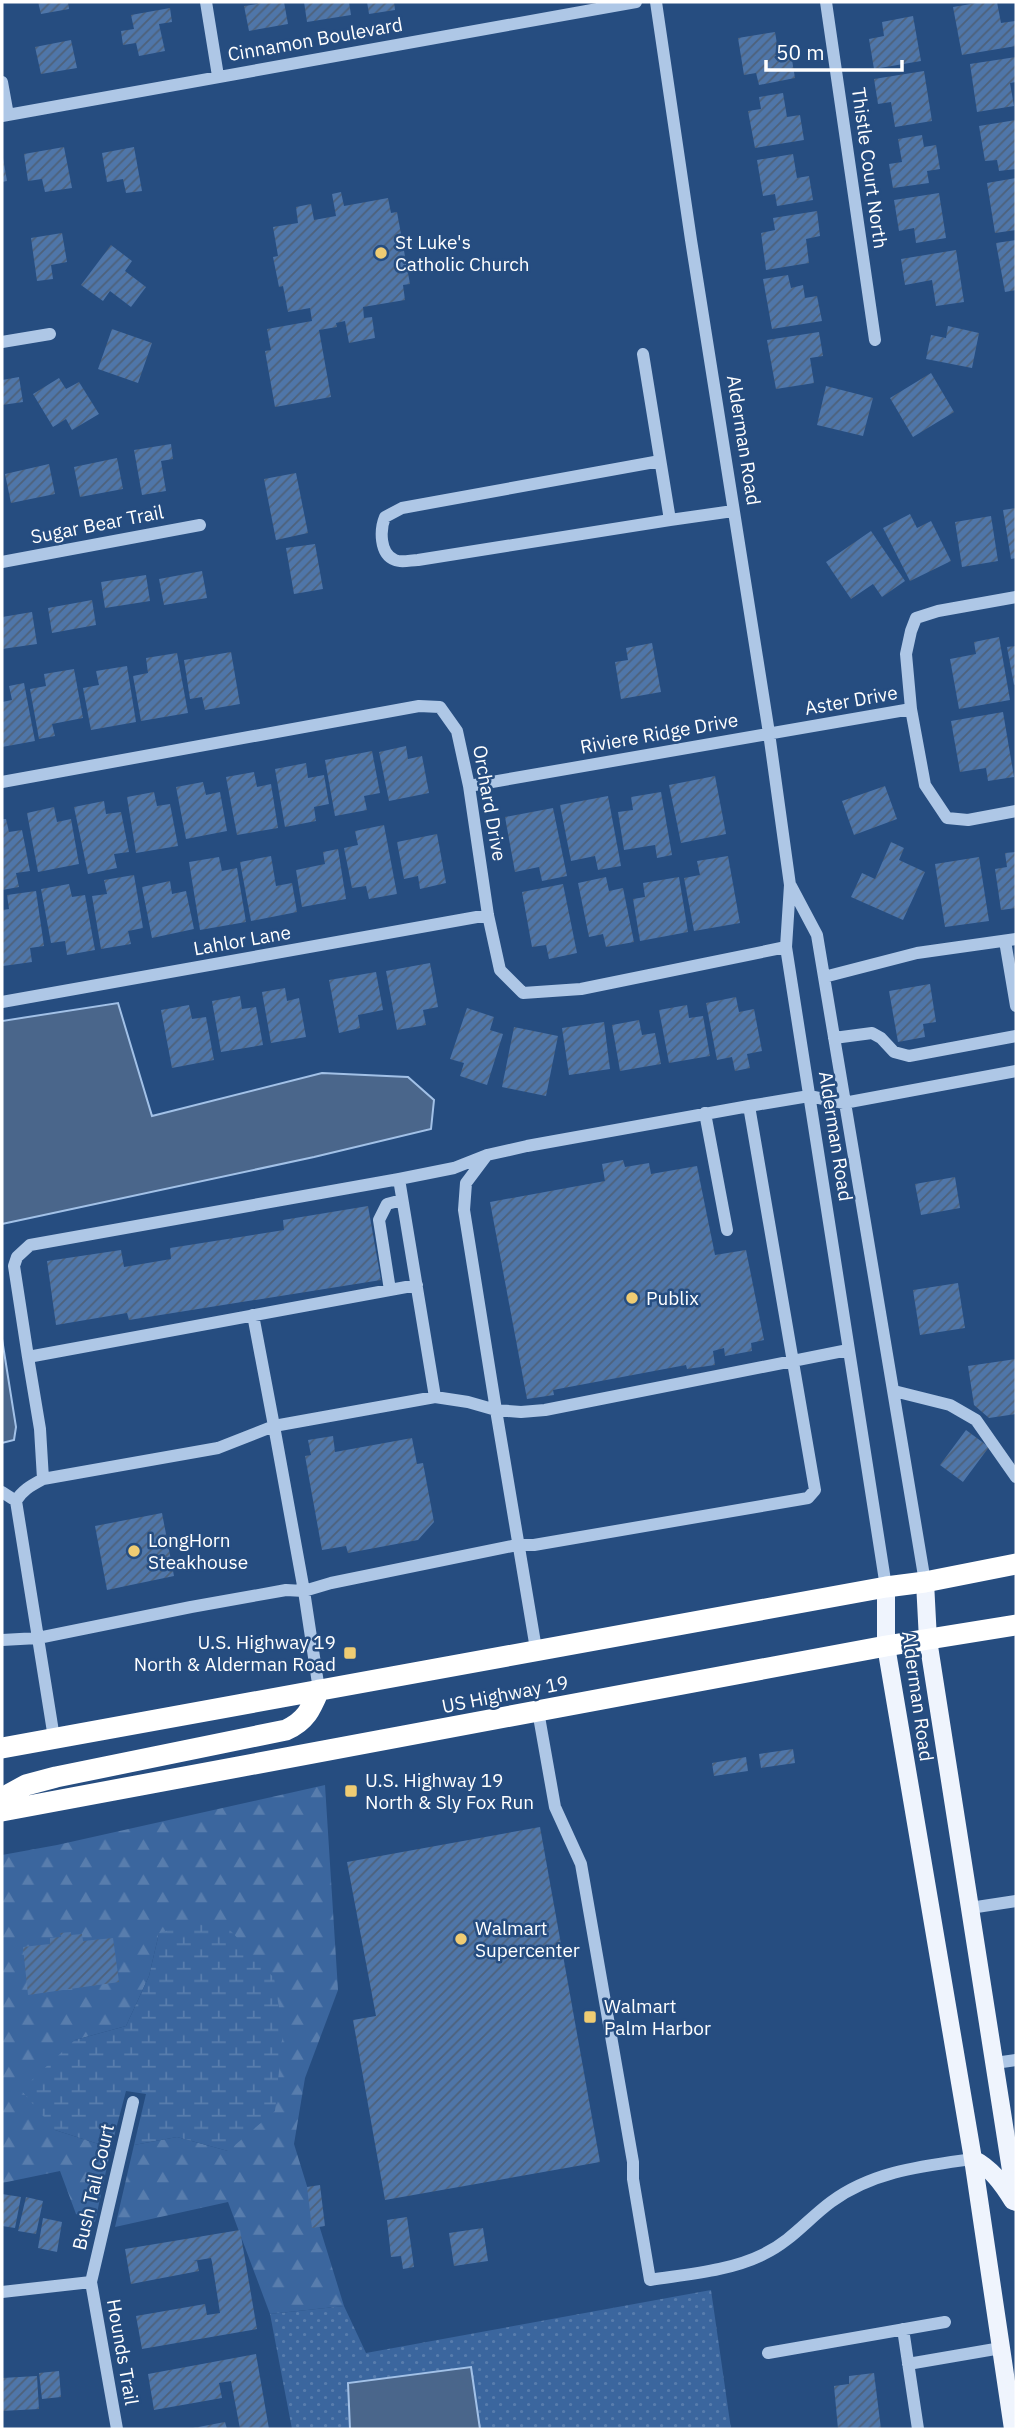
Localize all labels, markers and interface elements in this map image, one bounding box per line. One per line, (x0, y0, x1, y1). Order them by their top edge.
street label: Cinnamon Boulevard (226, 12, 404, 66)
scale bar (766, 28, 902, 72)
text: 50 m (776, 38, 825, 66)
street label: Thistle Court North (847, 86, 893, 250)
place label: St Luke's Catholic Church (395, 230, 530, 276)
marker: St Luke's Catholic Church (373, 245, 389, 261)
street label: Alderman Road (722, 373, 766, 507)
street label: Sugar Bear Trail (29, 499, 165, 549)
street label: Aster Drive (803, 680, 899, 720)
street label: Riviere Ridge Drive (578, 707, 740, 759)
street label: Orchard Drive (468, 743, 512, 863)
street label: Lahlor Lane (191, 920, 293, 960)
street label: Alderman Road (814, 1069, 858, 1203)
place label: Publix (646, 1286, 699, 1310)
marker: Publix (624, 1290, 640, 1306)
place label: LongHorn Steakhouse (148, 1528, 248, 1574)
marker: LongHorn Steakhouse (126, 1543, 142, 1559)
street label: Alderman Road (897, 1629, 939, 1763)
place label: U.S. Highway 19 North & Alderman Road (134, 1630, 336, 1676)
marker: U.S. Highway 19 North & Alderman Road (342, 1645, 358, 1661)
street label: US Highway 19 (440, 1670, 570, 1718)
place label: U.S. Highway 19 North & Sly Fox Run (365, 1768, 534, 1814)
marker: U.S. Highway 19 North & Sly Fox Run (343, 1783, 359, 1799)
place label: Walmart Supercenter (475, 1916, 580, 1962)
marker: Walmart Supercenter (453, 1931, 469, 1947)
place label: Walmart Palm Harbor (604, 1994, 711, 2040)
marker: Walmart Palm Harbor (582, 2009, 598, 2025)
street label: Bush Tail Court (67, 2122, 119, 2252)
street label: Hounds Trail (102, 2297, 144, 2407)

